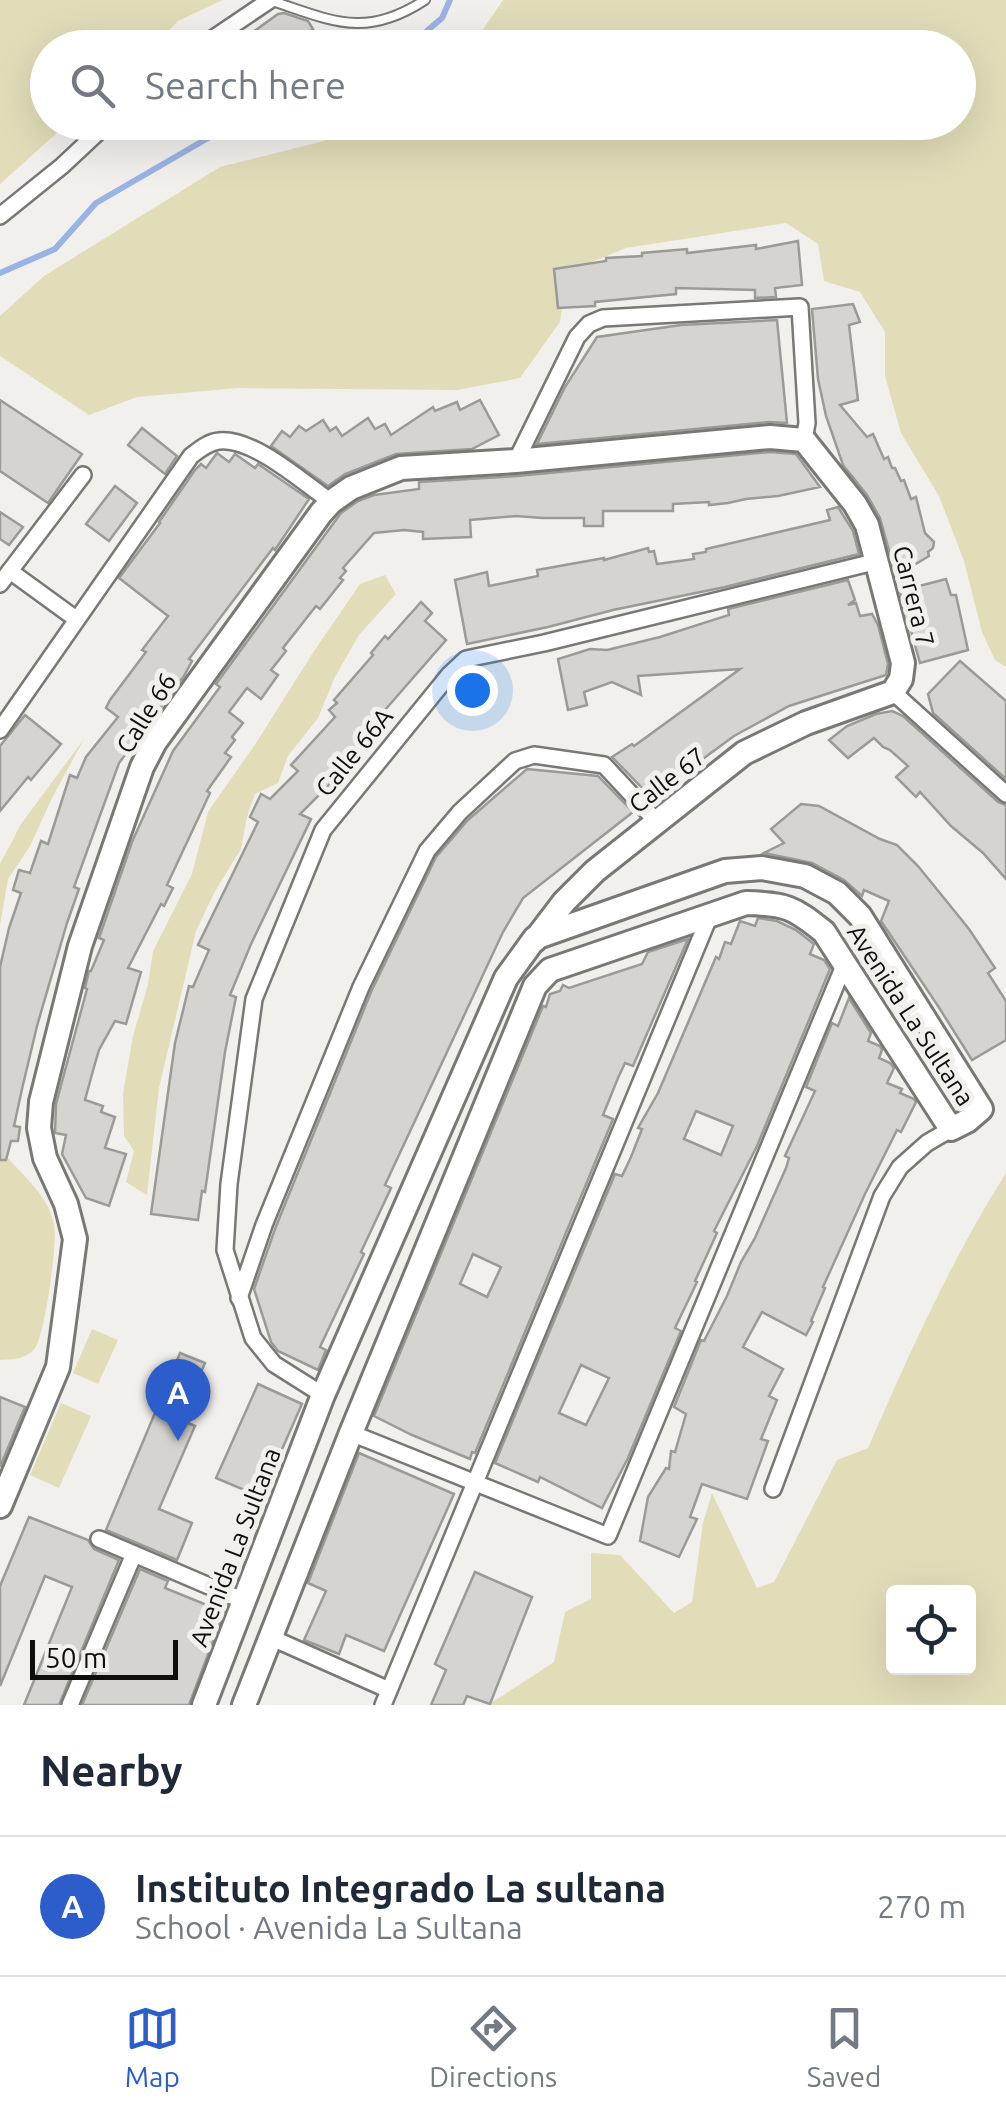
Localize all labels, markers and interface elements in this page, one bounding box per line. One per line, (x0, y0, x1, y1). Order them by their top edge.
search box (30, 30, 976, 140)
icon: search (65, 58, 120, 113)
text: Search here (145, 64, 346, 106)
street label: Carrera 7 (888, 543, 940, 649)
your location (447, 665, 498, 716)
street label: Calle 66 (111, 668, 181, 758)
street label: Calle 66A (310, 702, 398, 802)
street label: Calle 67 (623, 742, 711, 818)
street label: Avenida La Sultana (842, 919, 980, 1111)
pin: A (146, 1358, 210, 1441)
street label: Avenida La Sultana (184, 1444, 286, 1650)
map controls (886, 1585, 976, 1675)
button: locate (886, 1585, 976, 1675)
scale bar (30, 1635, 178, 1680)
text: 50 m (45, 1642, 107, 1673)
text: Nearby (40, 1747, 183, 1794)
text: Instituto Integrado La sultana (135, 1867, 666, 1909)
text: A (61, 1888, 84, 1924)
text: 270 m (877, 1888, 966, 1924)
text: School · Avenida La Sultana (135, 1909, 523, 1945)
tab: Map (125, 2001, 180, 2092)
tab: Directions (429, 2001, 557, 2092)
tab: Saved (807, 2001, 881, 2092)

